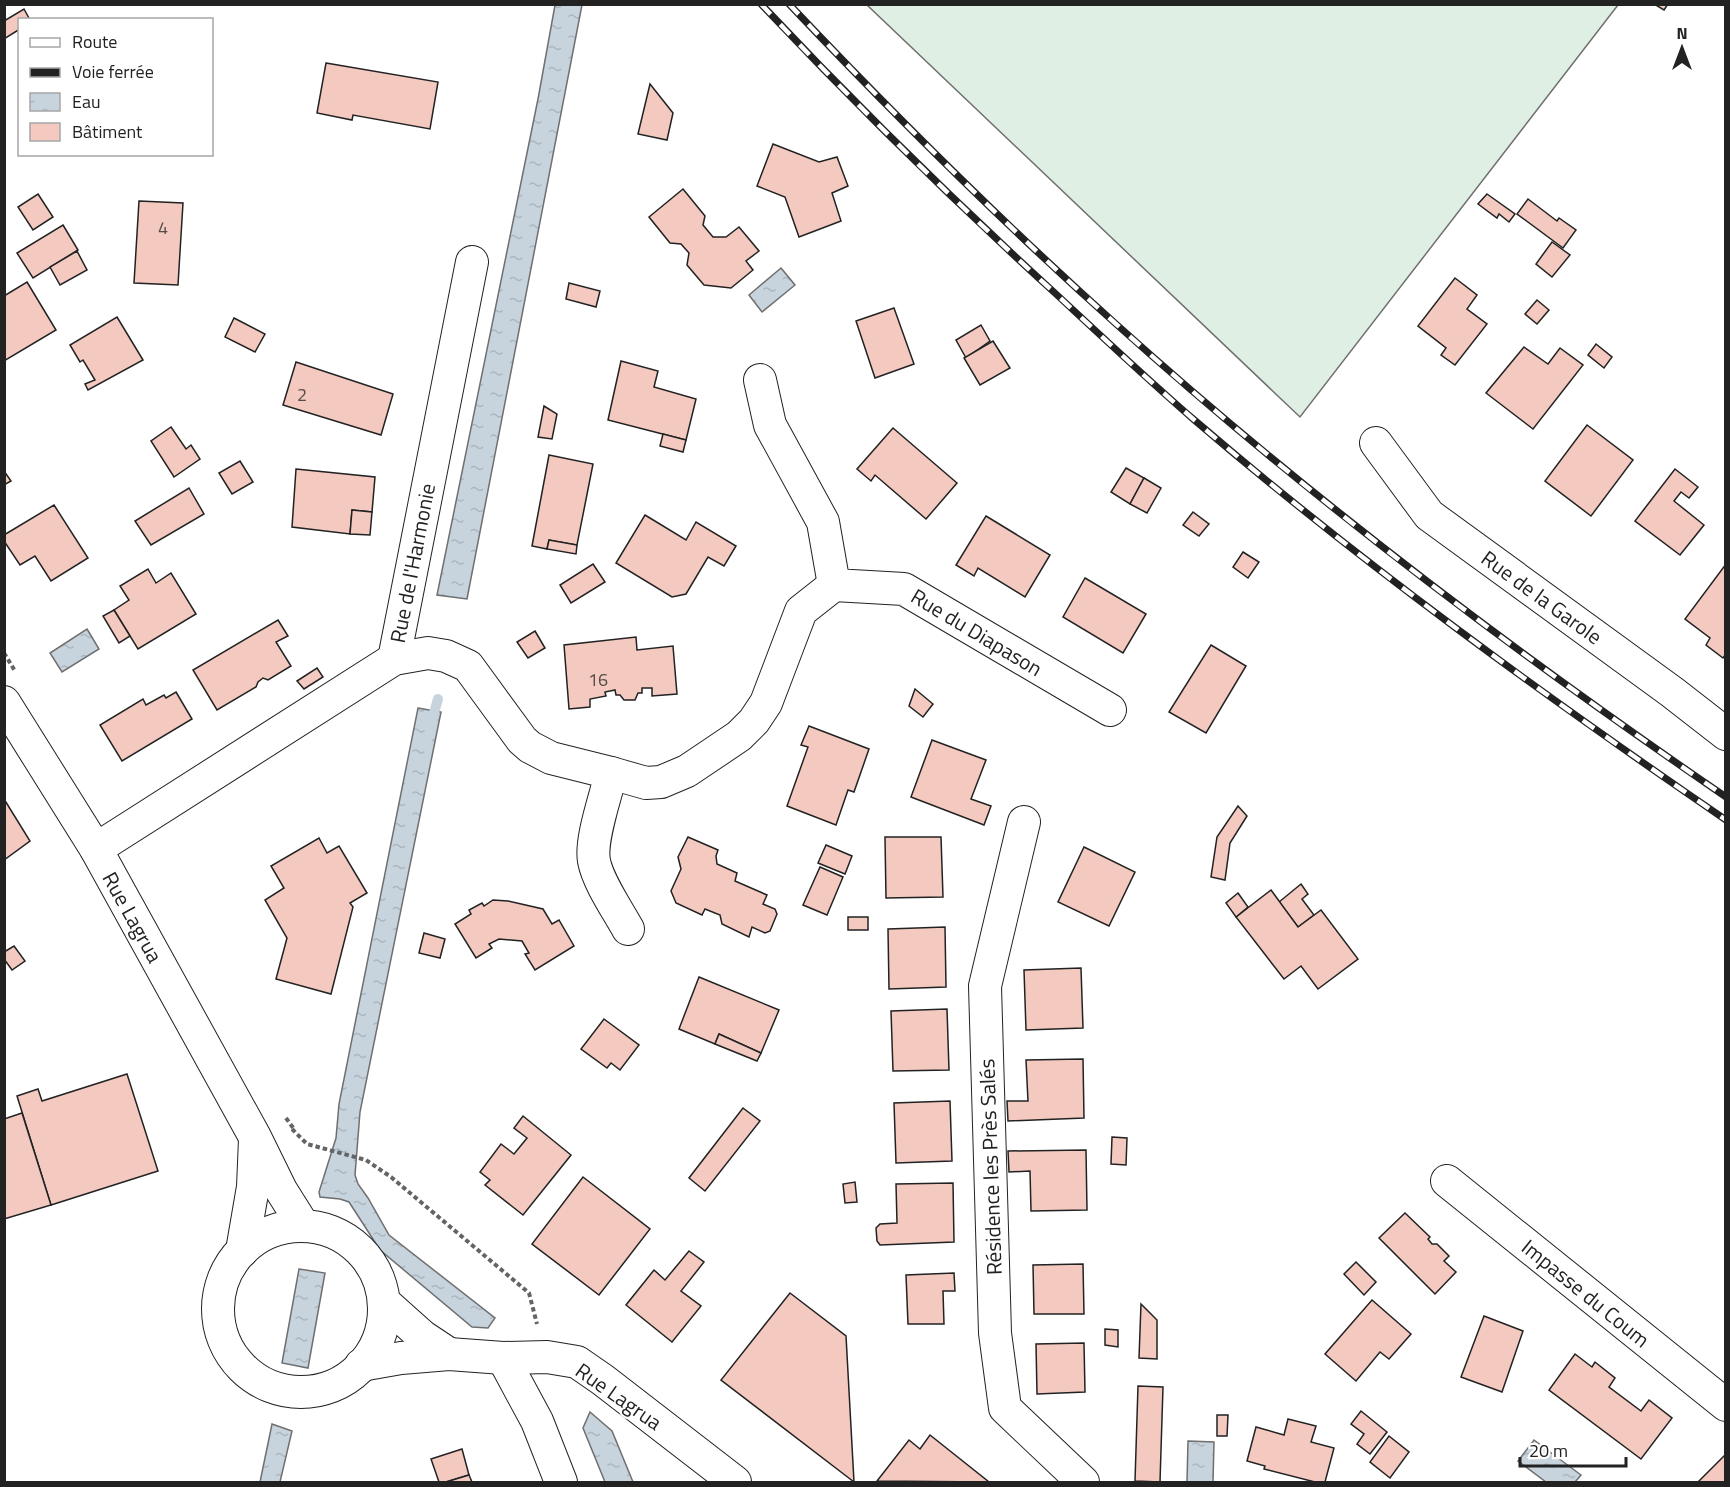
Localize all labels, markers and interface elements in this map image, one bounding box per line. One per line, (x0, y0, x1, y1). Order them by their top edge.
legend (18, 18, 213, 156)
north arrow (1652, 18, 1712, 78)
text: N (1676, 21, 1688, 45)
text: Route (72, 28, 117, 55)
text: Voie ferrée (72, 58, 154, 85)
text: Eau (72, 88, 101, 115)
text: Bâtiment (72, 118, 143, 145)
house number: 4 (158, 214, 168, 241)
house number: 2 (297, 381, 307, 408)
street label: Rue de l'Harmonie (381, 480, 443, 646)
street label: Rue de la Garole (1475, 542, 1609, 652)
street label: Rue du Diapason (905, 580, 1049, 684)
house number: 16 (588, 666, 608, 693)
street label: Rue Lagrua (95, 866, 171, 969)
street label: Résidence les Près Salés (970, 1058, 1010, 1276)
street label: Impasse du Coum (1515, 1231, 1657, 1355)
street label: Rue Lagrua (569, 1354, 669, 1438)
scale bar (1520, 1430, 1626, 1468)
text: 20 m (1529, 1437, 1568, 1464)

